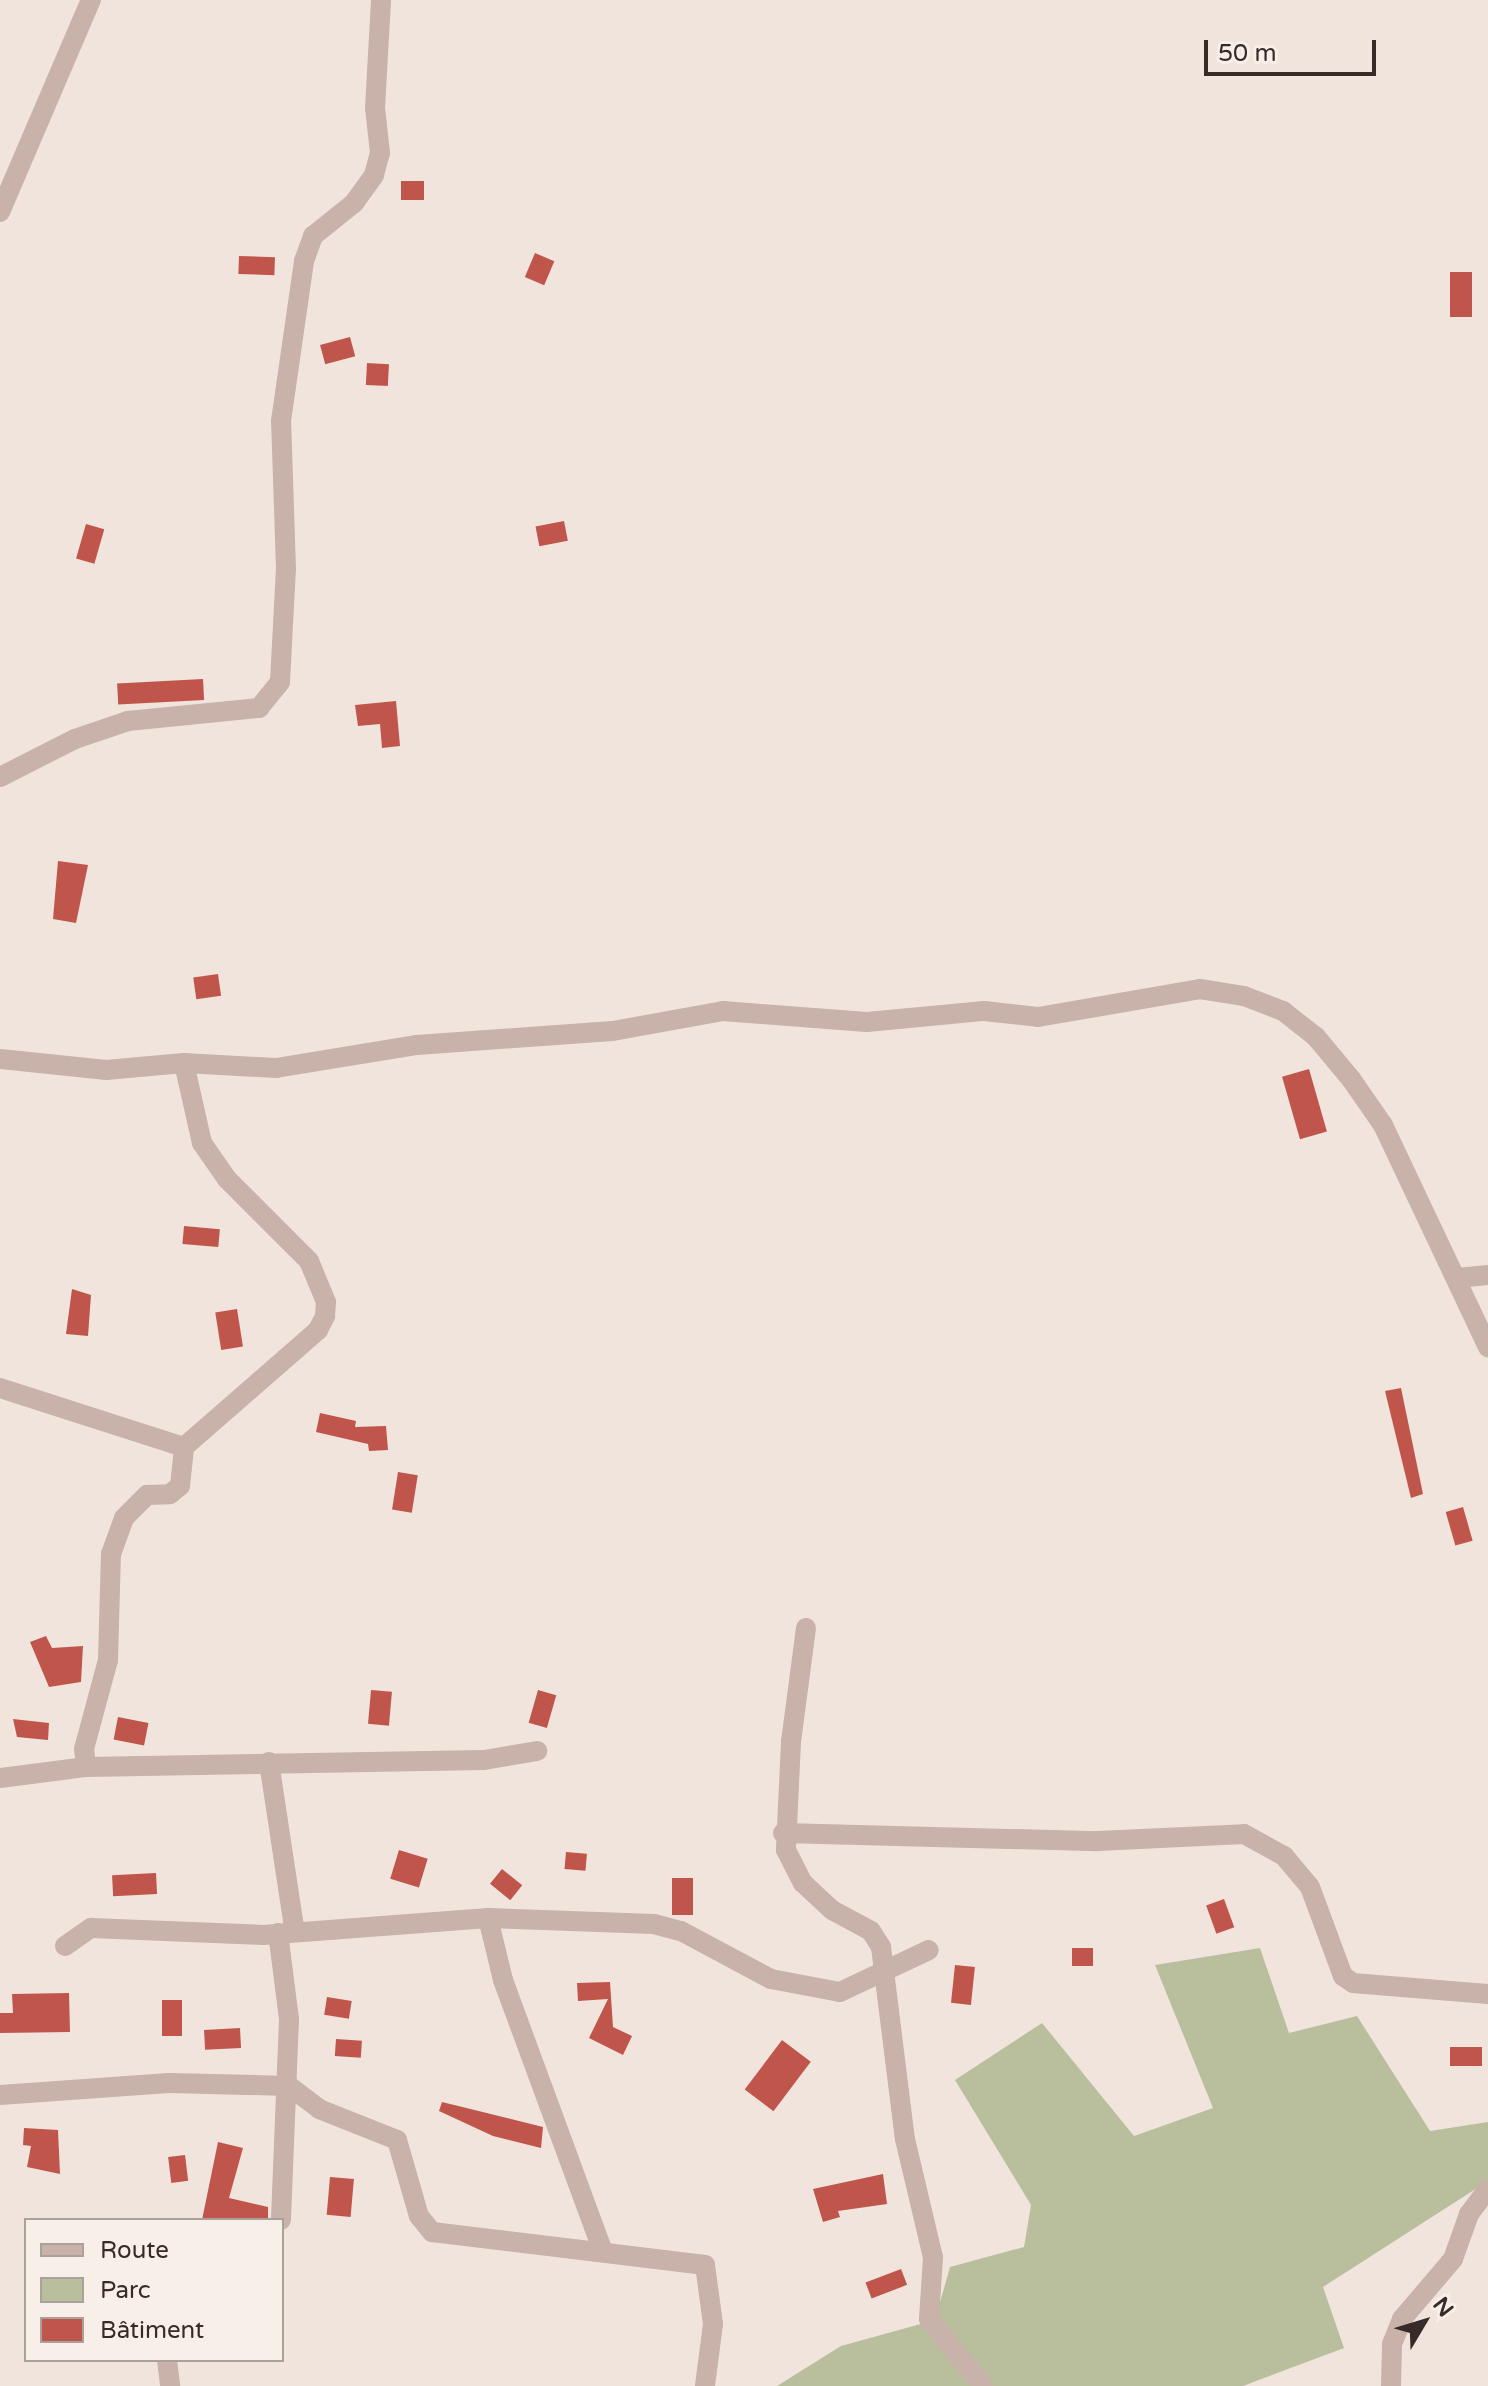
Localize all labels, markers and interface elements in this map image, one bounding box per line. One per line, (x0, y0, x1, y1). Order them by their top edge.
scale bar (1208, 24, 1380, 74)
text: 50 m (1218, 39, 1276, 68)
legend (24, 2218, 284, 2362)
text: Route (100, 2236, 169, 2265)
text: Parc (100, 2276, 151, 2305)
north arrow (1384, 2282, 1464, 2362)
text: N (1427, 2292, 1459, 2322)
text: Bâtiment (100, 2316, 204, 2345)

